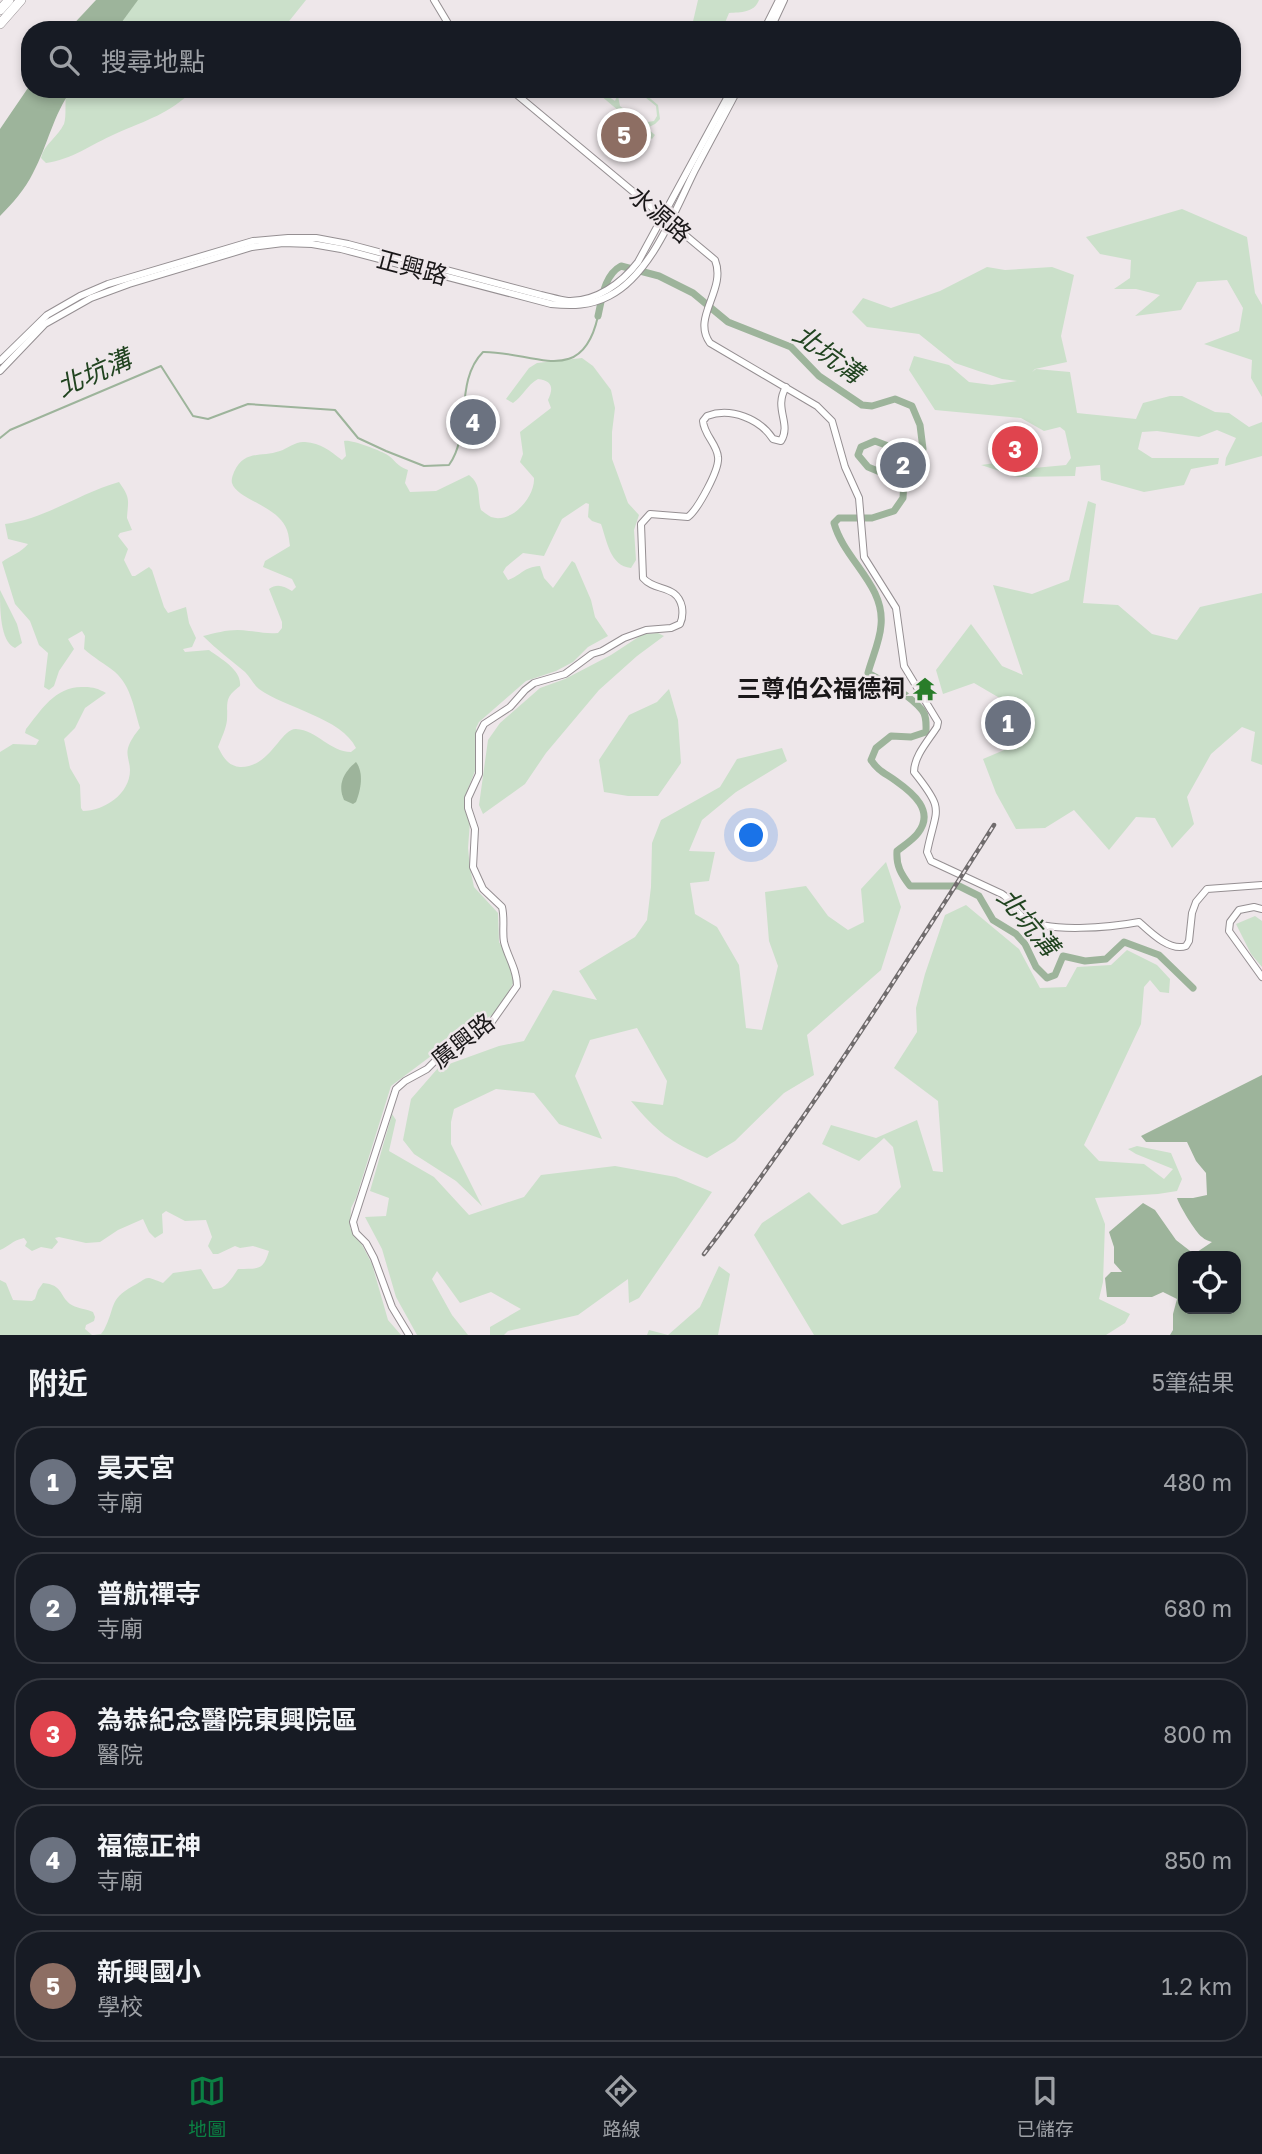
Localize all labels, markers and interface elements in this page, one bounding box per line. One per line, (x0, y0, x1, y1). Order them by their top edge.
search box (21, 21, 1241, 98)
icon: search (45, 41, 83, 79)
text: 搜尋地點 (101, 46, 205, 77)
pin: 5 (601, 109, 647, 161)
street label: 水源路 (624, 180, 698, 248)
street label: 正興路 (374, 243, 451, 290)
water label: 北坑溝 (788, 318, 872, 391)
water label: 北坑溝 (52, 341, 139, 403)
pin: 4 (450, 396, 496, 448)
pin: 3 (992, 423, 1038, 475)
pin: 2 (880, 439, 926, 491)
place label: 三尊伯公福德祠 (737, 673, 905, 702)
temple icon: 三尊伯公福德祠 (911, 675, 939, 703)
pin: 1 (985, 697, 1031, 749)
your location (734, 818, 768, 852)
water label: 北坑溝 (991, 882, 1068, 965)
street label: 廣興路 (425, 1006, 499, 1073)
map controls (1178, 1251, 1241, 1314)
button: locate (1178, 1251, 1241, 1314)
text: 附近 (28, 1365, 88, 1401)
text: 5筆結果 (1152, 1368, 1234, 1396)
text: 昊天宮 (97, 1452, 175, 1483)
text: 1 (47, 1468, 59, 1496)
text: 480 m (1164, 1468, 1232, 1496)
text: 寺廟 (97, 1488, 143, 1516)
text: 普航禪寺 (97, 1578, 201, 1609)
text: 2 (46, 1594, 60, 1622)
text: 680 m (1164, 1594, 1232, 1622)
text: 寺廟 (97, 1614, 143, 1642)
text: 為恭紀念醫院東興院區 (97, 1704, 357, 1735)
text: 3 (46, 1720, 60, 1748)
text: 800 m (1163, 1720, 1232, 1748)
text: 醫院 (97, 1740, 143, 1768)
text: 福德正神 (97, 1830, 201, 1861)
text: 4 (46, 1846, 60, 1874)
text: 850 m (1164, 1846, 1232, 1874)
text: 寺廟 (97, 1866, 143, 1894)
text: 新興國小 (97, 1956, 201, 1987)
text: 5 (46, 1972, 60, 2000)
text: 1.2 km (1162, 1972, 1232, 2000)
text: 學校 (97, 1992, 143, 2020)
tab: 地圖 (188, 2072, 226, 2141)
tab: 路線 (602, 2072, 641, 2141)
tab: 已儲存 (1017, 2072, 1074, 2141)

